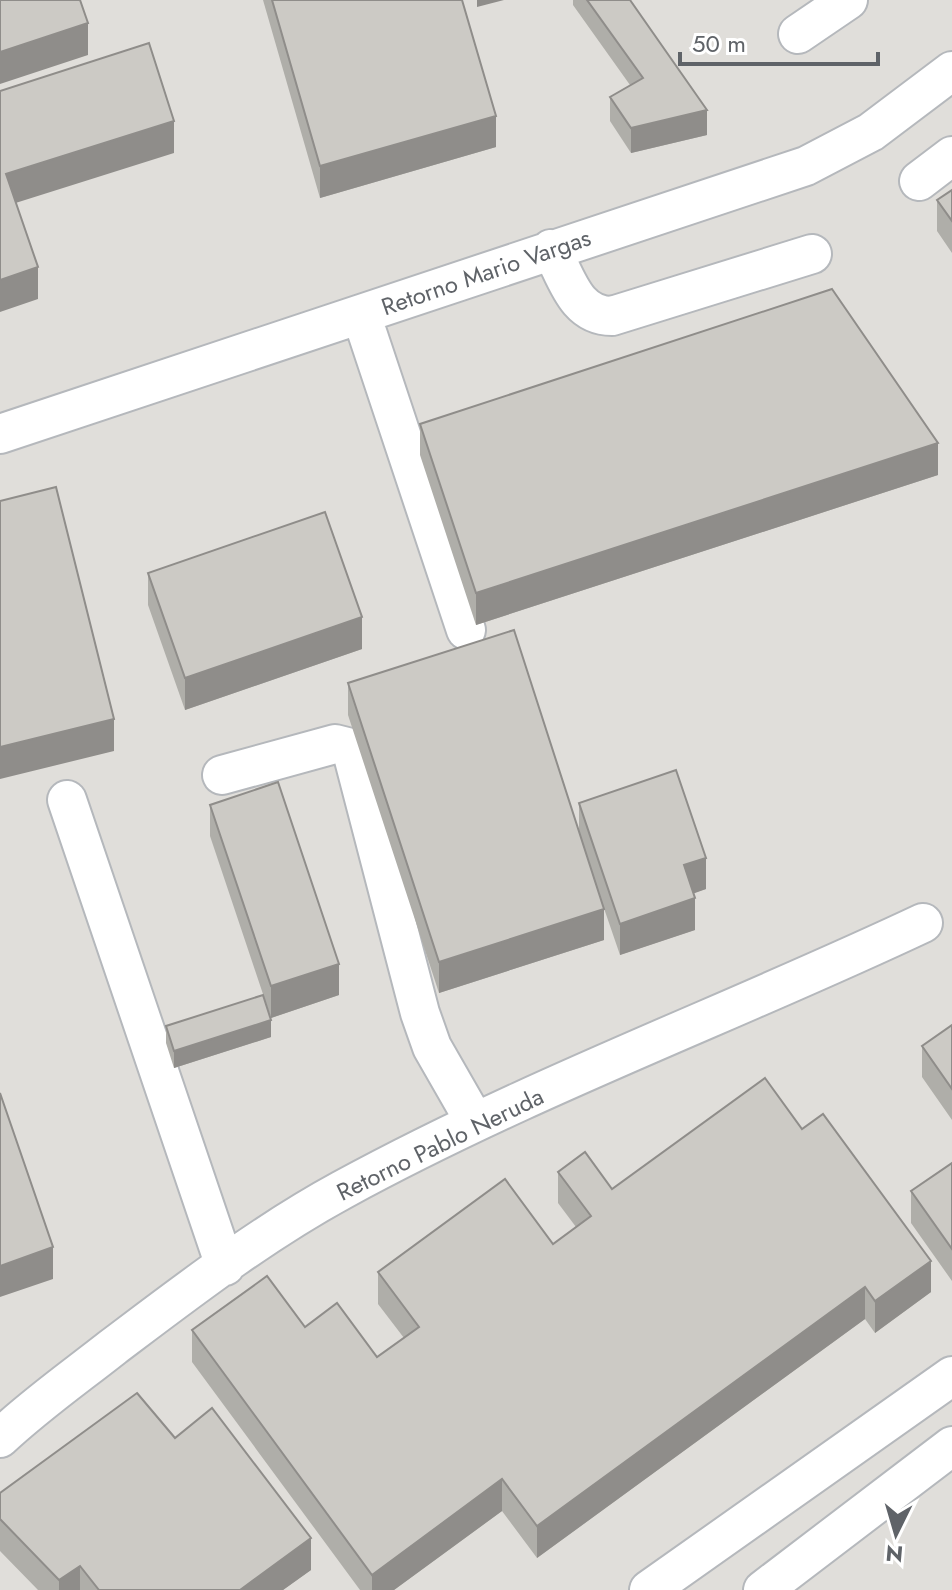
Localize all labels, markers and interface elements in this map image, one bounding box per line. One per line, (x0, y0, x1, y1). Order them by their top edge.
scale bar (680, 16, 878, 66)
text: 50 m (692, 26, 746, 61)
street label: Retorno Mario Vargas (377, 220, 595, 324)
street label: Retorno Pablo Neruda (331, 1079, 549, 1209)
north arrow (856, 1494, 936, 1574)
text: N (884, 1537, 904, 1571)

